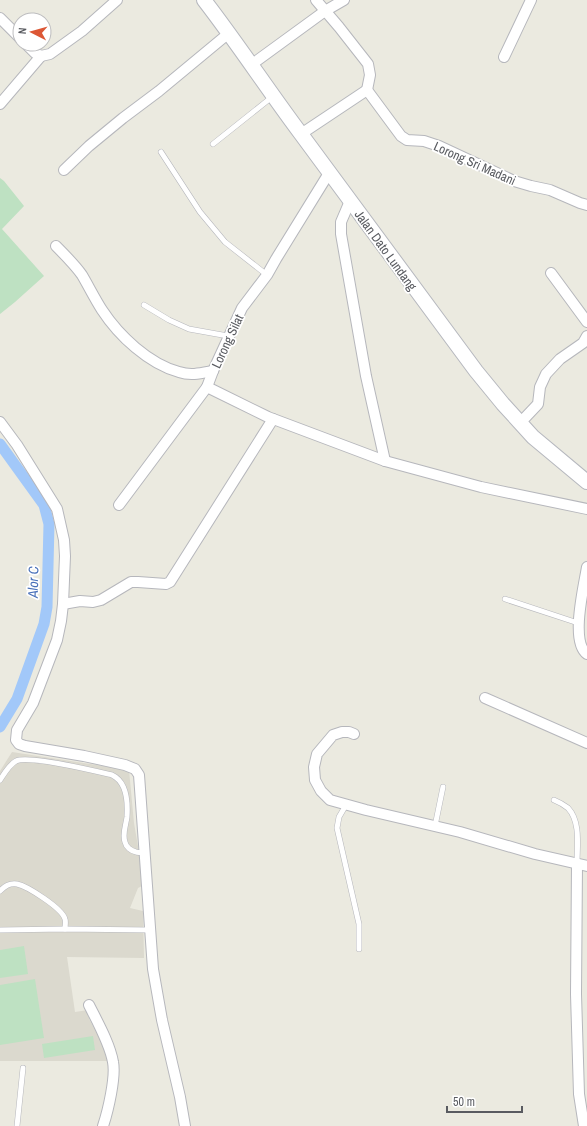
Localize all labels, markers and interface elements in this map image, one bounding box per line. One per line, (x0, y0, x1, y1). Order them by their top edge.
north arrow (12, 12, 52, 52)
text: N (15, 27, 29, 35)
street label: Lorong Sri Madani (431, 138, 519, 189)
street label: Jalan Dato Lundang (351, 207, 421, 294)
street label: Lorong Silat (208, 312, 247, 371)
water label: Alor C (24, 566, 42, 599)
scale bar (447, 1088, 522, 1114)
text: 50 m (453, 1094, 475, 1110)

